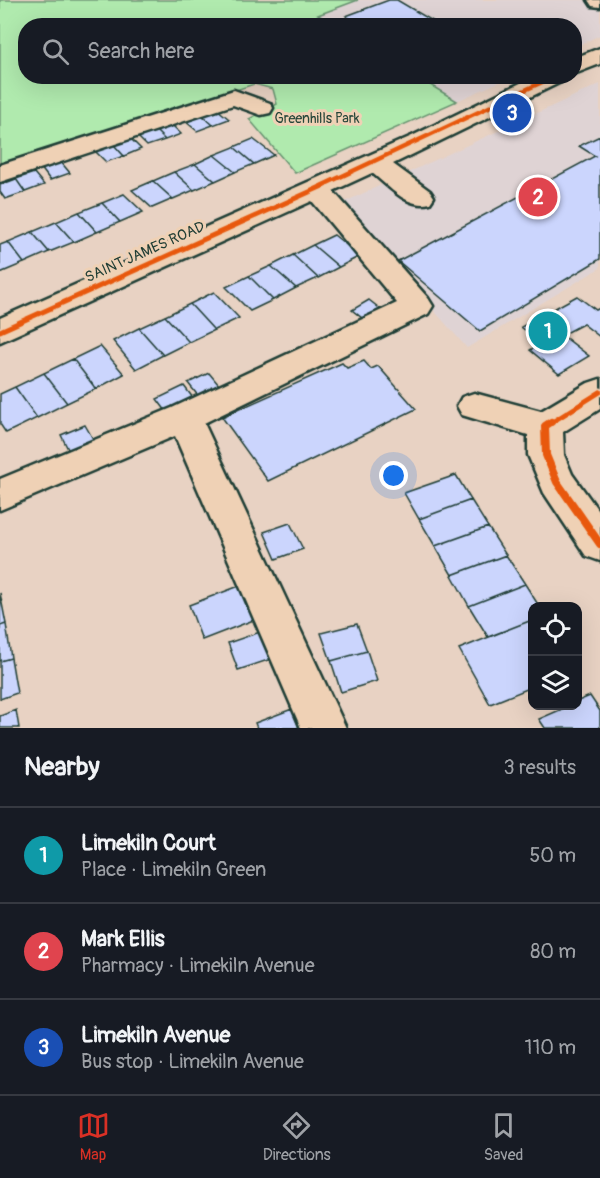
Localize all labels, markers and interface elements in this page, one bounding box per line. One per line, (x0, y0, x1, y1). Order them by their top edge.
search box (18, 18, 582, 84)
icon: search (39, 35, 72, 68)
text: Search here (87, 37, 194, 65)
pin: 3 (492, 90, 532, 136)
park label: Greenhills Park (274, 110, 360, 127)
pin: 2 (518, 174, 558, 220)
street label: SAINT JAMES ROAD (82, 217, 208, 287)
pin: 1 (528, 308, 568, 354)
your location (379, 461, 408, 490)
map controls (528, 602, 582, 710)
button: locate (528, 602, 582, 656)
button: layers (528, 656, 582, 710)
text: Nearby (24, 751, 100, 783)
text: 3 results (504, 755, 576, 780)
text: Limekiln Court (81, 829, 216, 857)
text: 1 (40, 843, 47, 868)
text: 50 m (529, 843, 576, 868)
text: Place · Limekiln Green (81, 857, 266, 882)
text: Mark Ellis (81, 925, 165, 953)
text: 2 (38, 939, 49, 964)
text: 80 m (530, 939, 576, 964)
text: Pharmacy · Limekiln Avenue (81, 953, 315, 978)
text: Limekiln Avenue (81, 1021, 230, 1049)
text: 3 (38, 1035, 49, 1060)
text: 110 m (525, 1035, 576, 1060)
text: Bus stop · Limekiln Avenue (81, 1049, 304, 1074)
tab: Map (77, 1109, 110, 1165)
tab: Directions (263, 1109, 331, 1165)
tab: Saved (484, 1109, 523, 1165)

